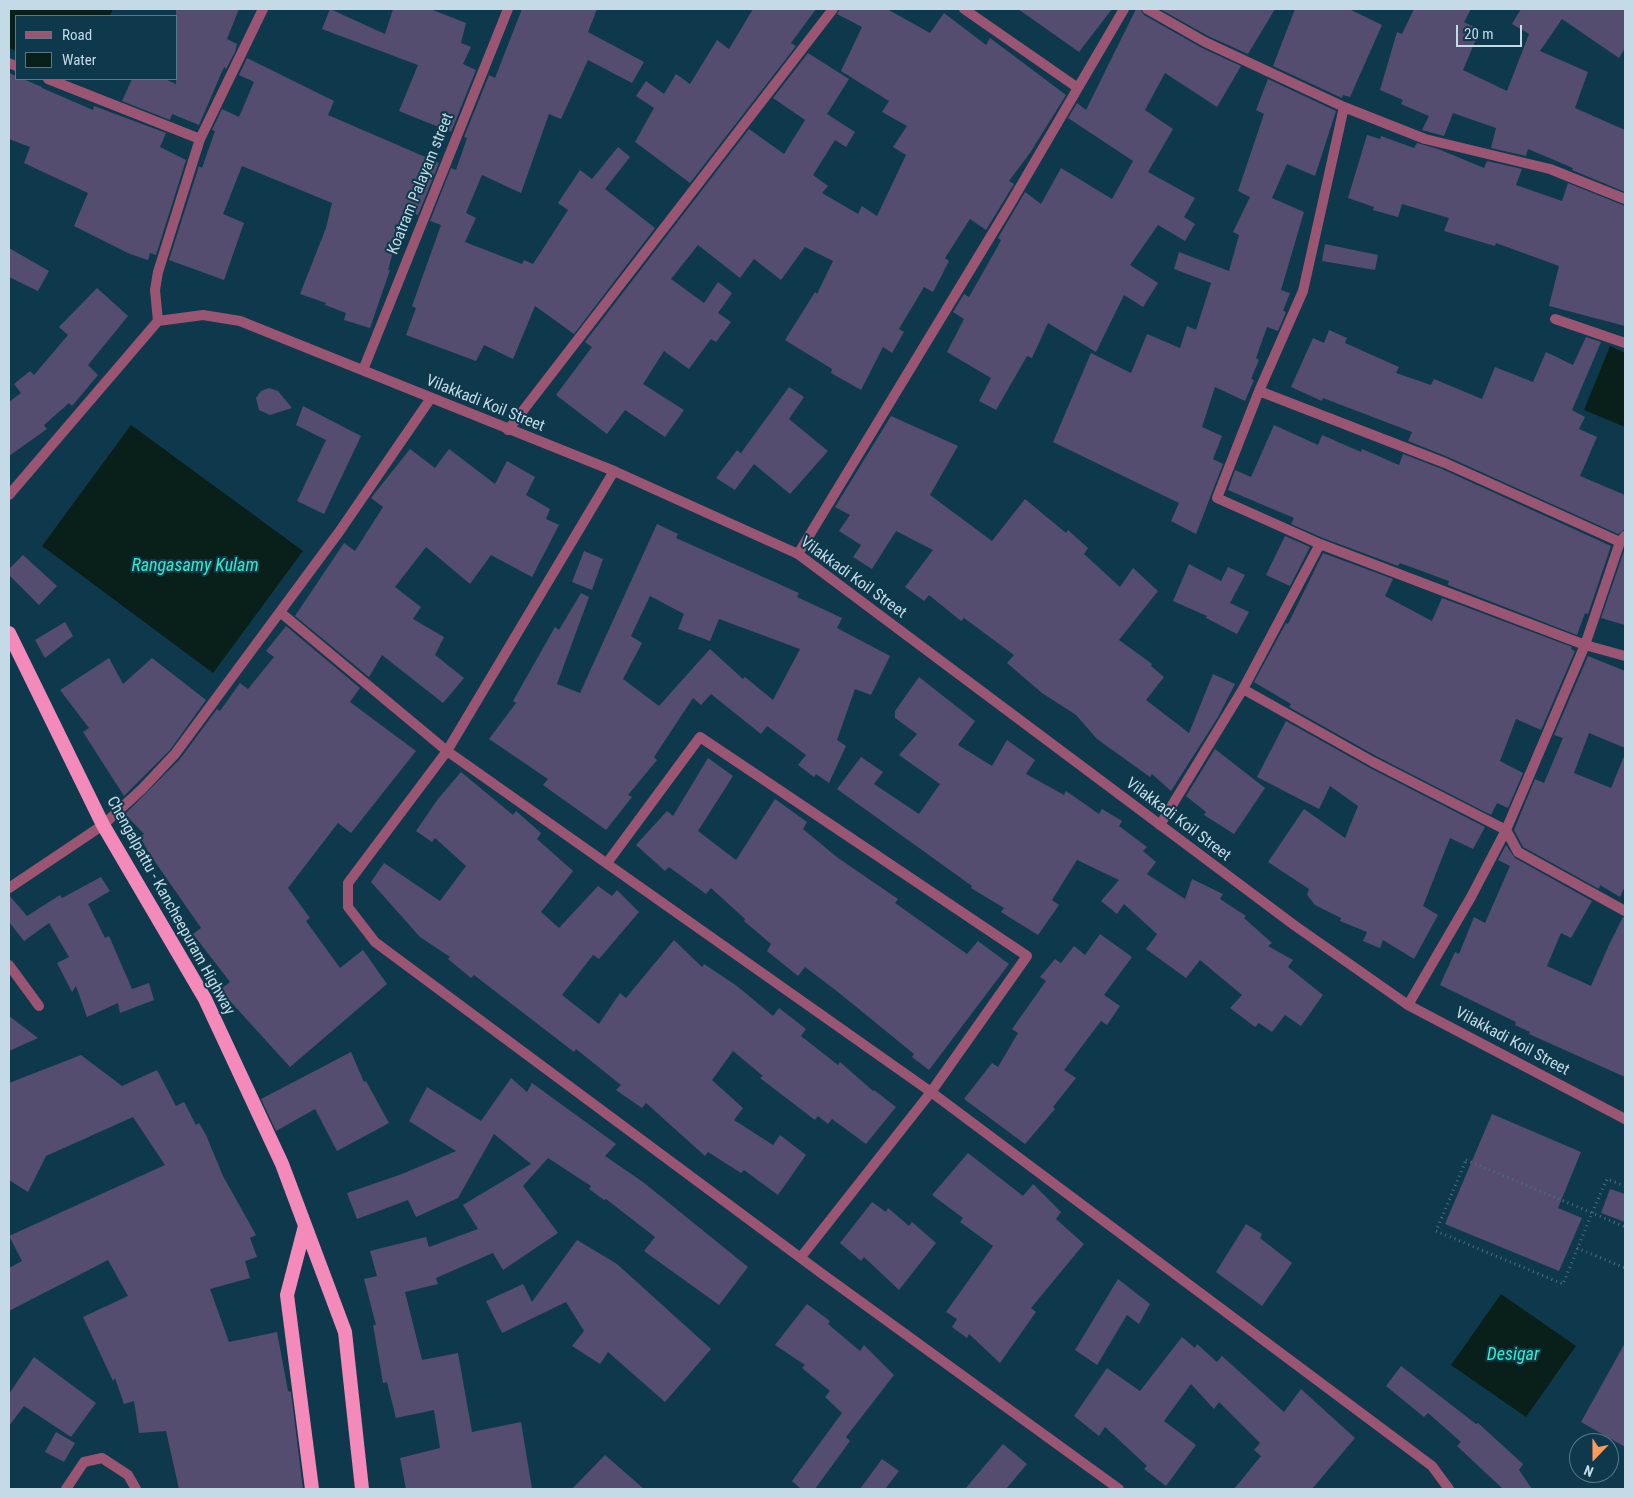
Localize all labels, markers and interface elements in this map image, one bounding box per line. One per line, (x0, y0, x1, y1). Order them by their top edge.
legend (15, 15, 178, 80)
scale bar (1459, 15, 1525, 47)
text: 20 m (1464, 25, 1494, 43)
text: Road (62, 26, 92, 44)
text: Water (62, 51, 96, 69)
street label: Koatram Palayam street (384, 110, 458, 258)
street label: Vilakkadi Koil Street (423, 371, 547, 437)
street label: Vilakkadi Koil Street (796, 533, 910, 623)
water label: Rangasamy Kulam (131, 555, 259, 577)
street label: Vilakkadi Koil Street (1122, 774, 1234, 866)
street label: Chengalpattu - Kancheepuram Highway (102, 793, 238, 1019)
street label: Vilakkadi Koil Street (1452, 1004, 1572, 1080)
water label: Desigar (1487, 1344, 1539, 1366)
north arrow (1569, 1433, 1619, 1483)
text: N (1582, 1462, 1596, 1480)

